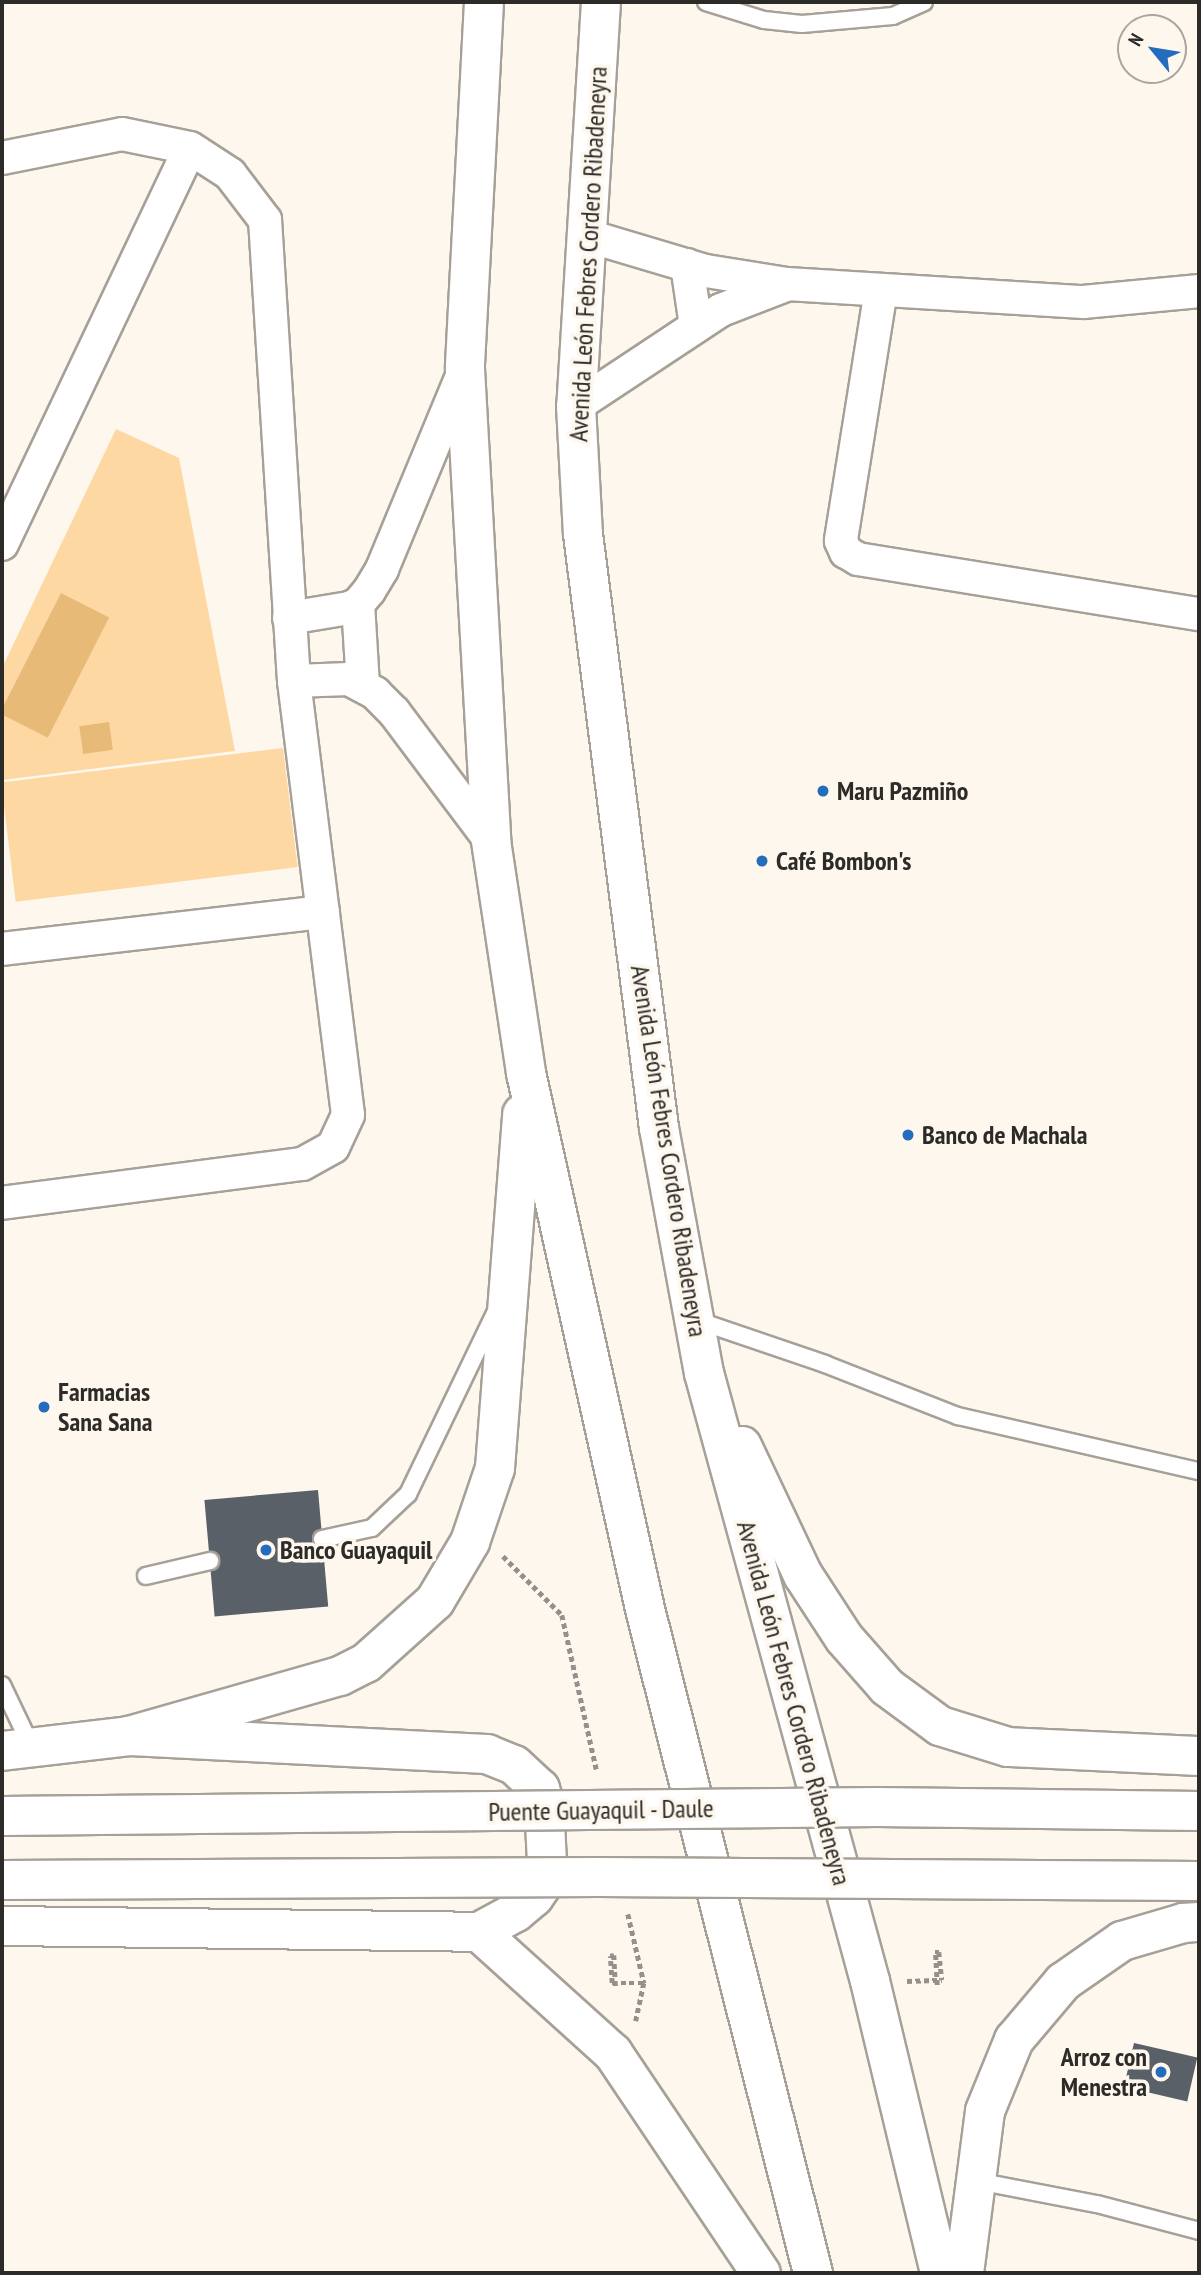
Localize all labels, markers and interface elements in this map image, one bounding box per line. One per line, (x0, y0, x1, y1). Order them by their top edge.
north arrow (1117, 14, 1187, 84)
text: N (1123, 29, 1149, 50)
street label: Avenida León Febres Cordero Ribadeneyra (563, 65, 613, 443)
place label: Maru Pazmiño (837, 775, 968, 807)
marker: Maru Pazmiño (815, 783, 831, 799)
place label: Café Bombon's (776, 845, 911, 877)
marker: Café Bombon's (754, 853, 770, 869)
street label: Avenida León Febres Cordero Ribadeneyra (624, 963, 714, 1339)
place label: Banco de Machala (922, 1119, 1087, 1151)
marker: Banco de Machala (900, 1127, 916, 1143)
place label: Farmacias Sana Sana (58, 1376, 152, 1438)
marker: Farmacias Sana Sana (36, 1399, 52, 1415)
street label: Avenida León Febres Cordero Ribadeneyra (730, 1517, 858, 1889)
place label: Banco Guayaquil (280, 1534, 433, 1566)
marker: Banco Guayaquil (258, 1542, 274, 1558)
street label: Puente Guayaquil - Daule (487, 1792, 715, 1828)
place label: Arroz con Menestra (1060, 2041, 1147, 2102)
marker: Arroz con Menestra (1153, 2064, 1169, 2080)

